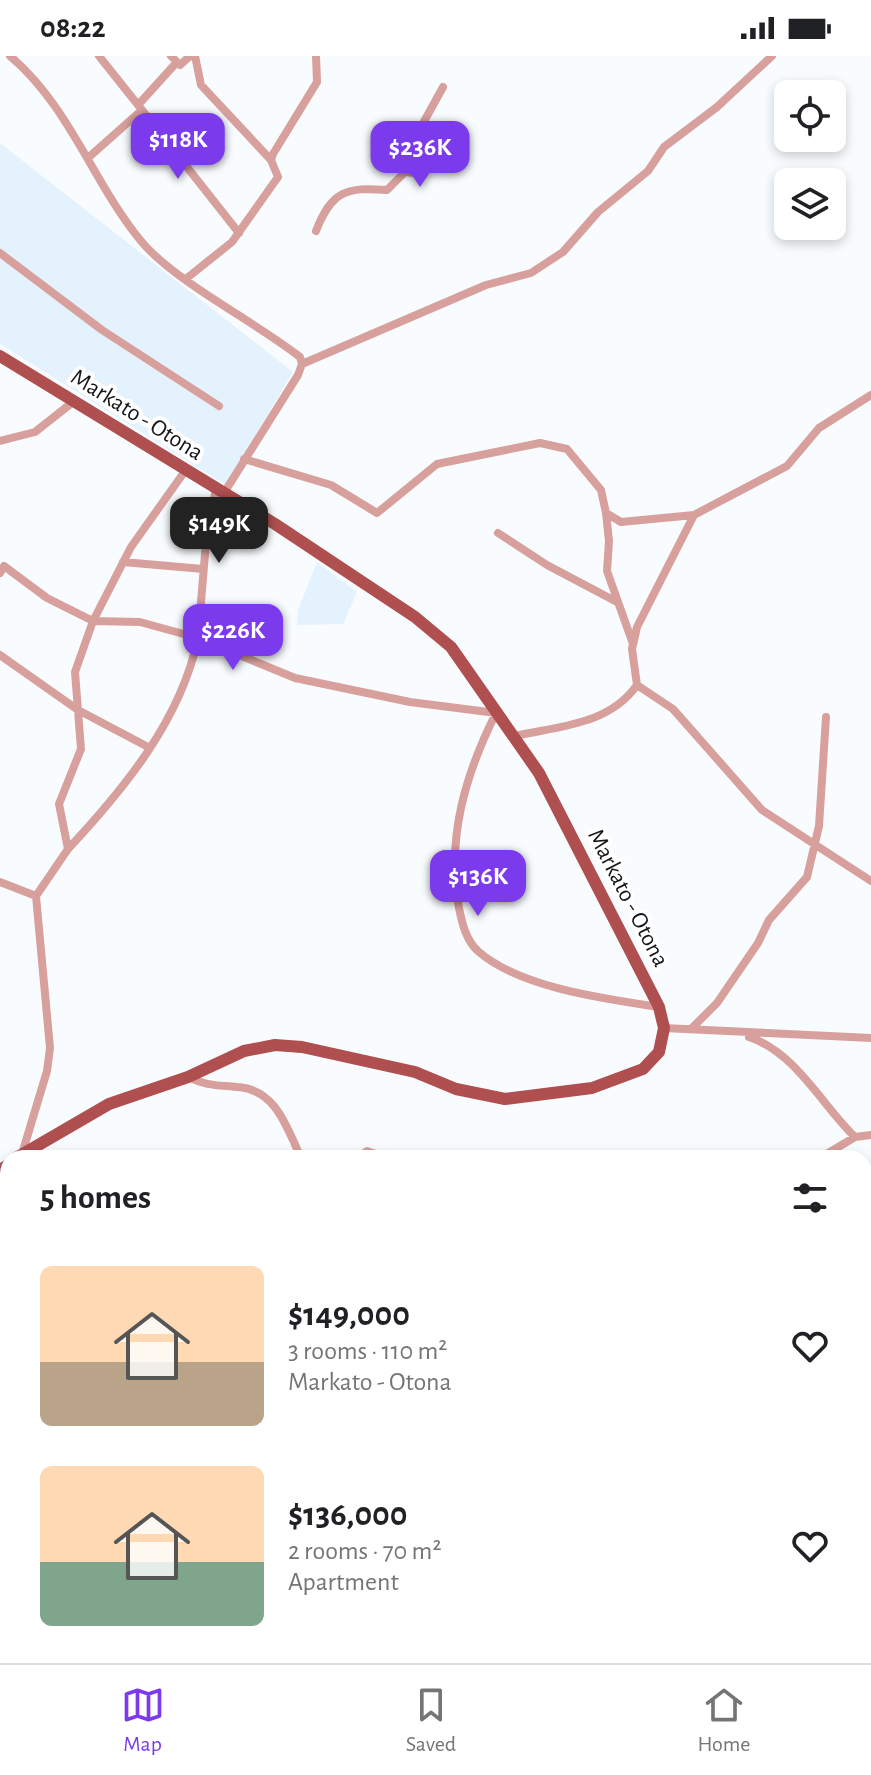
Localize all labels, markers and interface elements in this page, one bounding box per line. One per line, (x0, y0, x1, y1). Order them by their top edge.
text: 08:22 (40, 13, 106, 43)
map controls (774, 80, 846, 240)
button: locate (774, 80, 846, 152)
pin: $118K (122, 113, 234, 181)
pin: $236K (364, 121, 476, 189)
text: $118K (149, 126, 207, 152)
text: $236K (389, 134, 451, 160)
button: layers (774, 168, 846, 240)
street label: Markato - Otona (67, 365, 207, 465)
pin: $149K (163, 497, 275, 565)
text: $149K (188, 510, 250, 536)
pin: $226K (177, 604, 289, 672)
text: $226K (201, 617, 265, 643)
street label: Markato - Otona (583, 825, 673, 971)
pin: $136K (422, 850, 534, 918)
text: $136K (448, 863, 508, 889)
icon: filters (788, 1176, 832, 1220)
text: 5 homes (40, 1181, 151, 1215)
icon: home (104, 1298, 200, 1394)
text: $149,000 (288, 1298, 410, 1332)
icon: heart (788, 1324, 832, 1368)
text: 3 rooms · 110 m² (288, 1338, 447, 1364)
text: Markato - Otona (288, 1369, 451, 1395)
icon: home (104, 1498, 200, 1594)
text: $136,000 (288, 1498, 408, 1532)
icon: heart (788, 1524, 832, 1568)
text: 2 rooms · 70 m² (288, 1538, 441, 1564)
text: Apartment (288, 1569, 399, 1595)
tab: Map (121, 1683, 165, 1757)
tab: Saved (406, 1683, 456, 1757)
tab: Home (697, 1683, 750, 1757)

